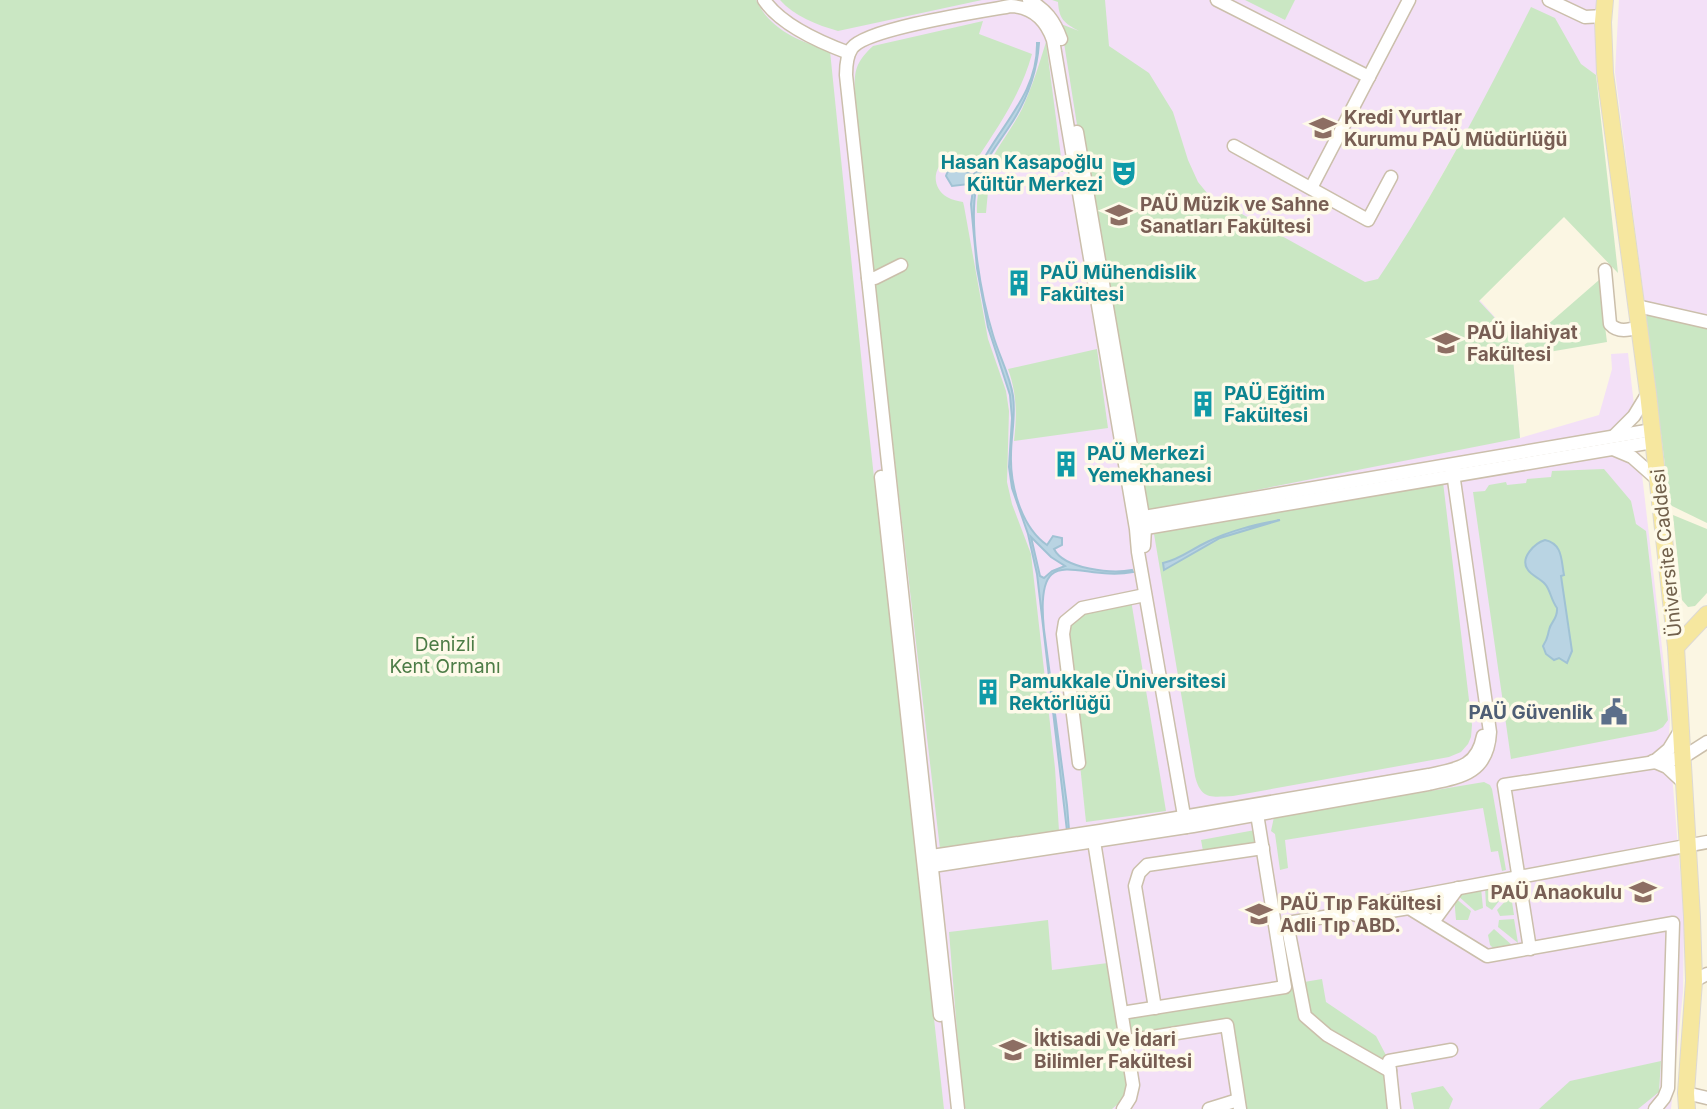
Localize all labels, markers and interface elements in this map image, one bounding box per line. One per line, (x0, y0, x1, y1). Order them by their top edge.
place label: Kredi Yurtlar Kurumu PAÜ Müdürlüğü (1344, 106, 1567, 151)
school or university icon: Kredi Yurtlar Kurumu PAÜ Müdürlüğü (1308, 113, 1338, 143)
place label: Hasan Kasapoğlu Kültür Merkezi (941, 151, 1103, 196)
theatre icon: Hasan Kasapoğlu Kültür Merkezi (1109, 158, 1139, 188)
place label: PAÜ Müzik ve Sahne Sanatları Fakültesi (1140, 193, 1329, 238)
school or university icon: PAÜ Müzik ve Sahne Sanatları Fakültesi (1104, 200, 1134, 230)
place label: PAÜ Mühendislik Fakültesi (1040, 261, 1197, 306)
building icon: PAÜ Mühendislik Fakültesi (1004, 268, 1034, 298)
place label: PAÜ İlahiyat Fakültesi (1467, 321, 1578, 366)
school or university icon: PAÜ İlahiyat Fakültesi (1431, 328, 1461, 358)
place label: PAÜ Eğitim Fakültesi (1224, 382, 1325, 427)
building icon: PAÜ Eğitim Fakültesi (1188, 389, 1218, 419)
place label: PAÜ Merkezi Yemekhanesi (1087, 442, 1212, 487)
building icon: PAÜ Merkezi Yemekhanesi (1051, 449, 1081, 479)
street label: Üniversite Caddesi (1646, 468, 1687, 638)
park label: Denizli Kent Ormanı (390, 633, 501, 678)
place label: Pamukkale Üniversitesi Rektörlüğü (1009, 670, 1226, 715)
building icon: Pamukkale Üniversitesi Rektörlüğü (973, 677, 1003, 707)
public building icon: PAÜ Güvenlik (1599, 697, 1629, 727)
place label: PAÜ Güvenlik (1468, 701, 1593, 724)
school or university icon: PAÜ Anaokulu (1628, 877, 1658, 907)
place label: PAÜ Anaokulu (1491, 881, 1622, 904)
place label: PAÜ Tıp Fakültesi Adli Tıp ABD. (1280, 892, 1441, 937)
school or university icon: PAÜ Tıp Fakültesi Adli Tıp ABD. (1244, 899, 1274, 929)
place label: İktisadi Ve İdari Bilimler Fakültesi (1034, 1028, 1192, 1073)
school or university icon: İktisadi Ve İdari Bilimler Fakültesi (998, 1035, 1028, 1065)

